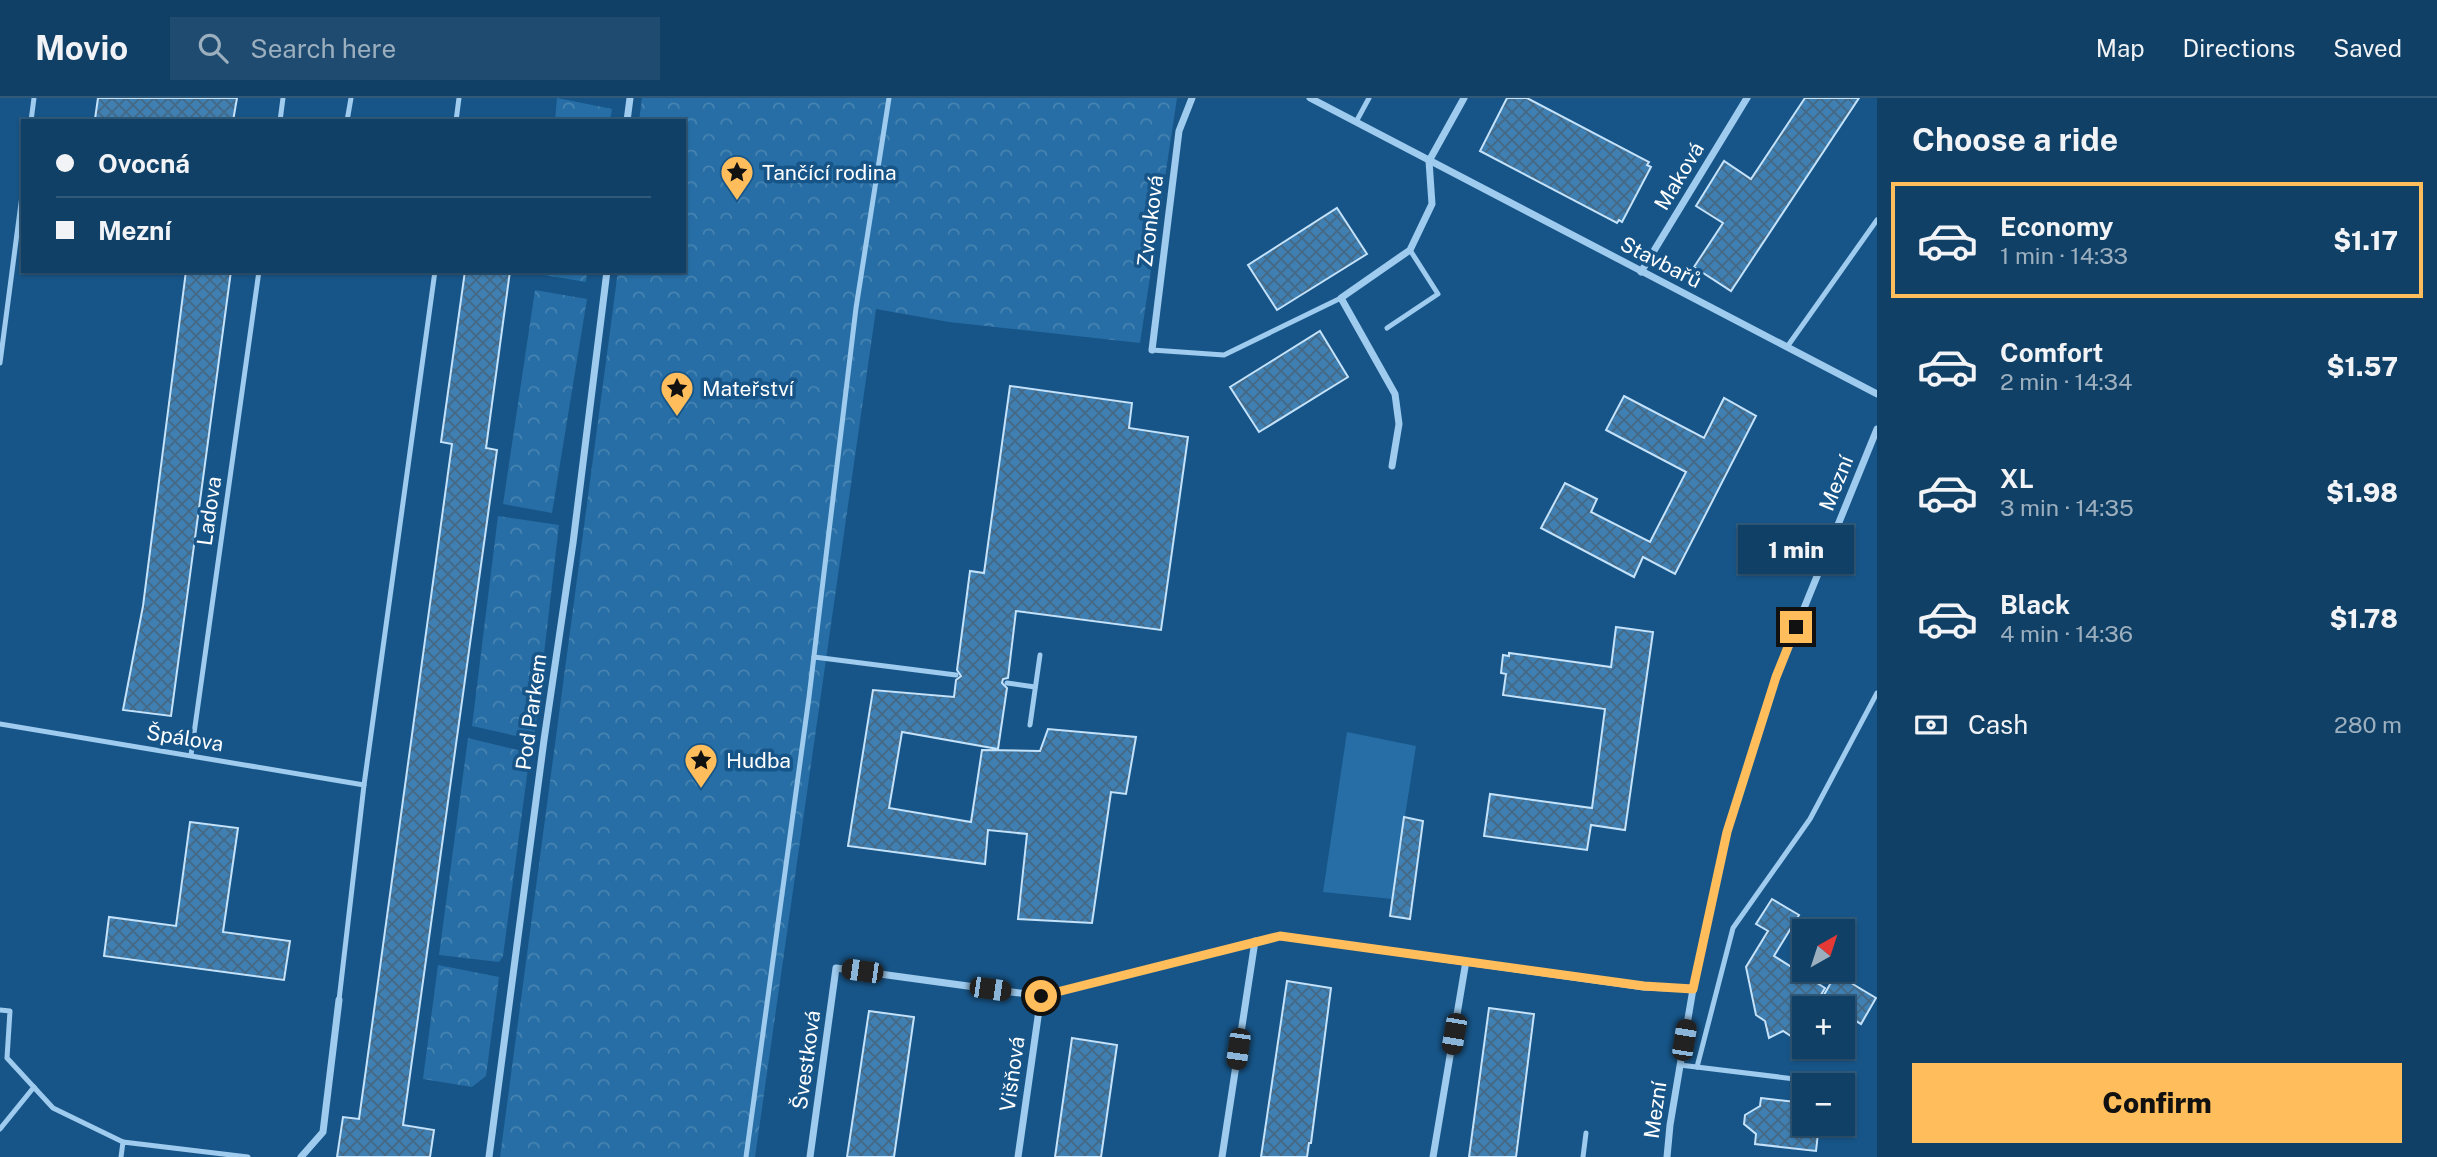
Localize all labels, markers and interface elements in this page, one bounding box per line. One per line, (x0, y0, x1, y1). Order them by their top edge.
search box (170, 17, 660, 80)
text: Movio (35, 29, 128, 67)
icon: search (194, 29, 232, 67)
text: Search here (250, 33, 396, 64)
text: Map (2096, 34, 2145, 62)
text: Directions (2183, 34, 2295, 62)
text: Saved (2333, 34, 2402, 62)
text: Choose a ride (1912, 121, 2118, 158)
street label: Maková (1649, 137, 1709, 215)
text: Ovocná (98, 148, 190, 179)
place icon: Tančící rodina (718, 153, 756, 202)
place label: Tančící rodina (762, 160, 897, 185)
street label: Zvonková (1132, 174, 1168, 268)
icon: car (1916, 209, 1979, 272)
text: Economy (2000, 211, 2113, 242)
text: Mezní (98, 215, 171, 246)
text: $1.17 (2333, 225, 2398, 256)
street label: Stavbařů (1616, 231, 1706, 293)
text: 1 min · 14:33 (2000, 242, 2128, 269)
icon: car (1916, 335, 1979, 398)
text: Comfort (2000, 337, 2103, 368)
text: $1.57 (2327, 351, 2398, 382)
text: 2 min · 14:34 (2000, 368, 2133, 395)
place icon: Mateřství (658, 369, 696, 418)
place label: Mateřství (702, 376, 795, 401)
street label: Mezní (1814, 451, 1859, 514)
icon: car (1916, 461, 1979, 524)
text: XL (2000, 463, 2034, 494)
street label: Ladova (192, 475, 226, 547)
text: $1.98 (2326, 477, 2398, 508)
text: 3 min · 14:35 (2000, 494, 2134, 521)
callout: 1 min (1738, 526, 1854, 574)
text: 1 min (1768, 536, 1824, 563)
icon: car (1916, 587, 1979, 650)
text: Black (2000, 589, 2070, 620)
text: $1.78 (2329, 603, 2398, 634)
route end (1780, 611, 1812, 643)
text: 4 min · 14:36 (2000, 620, 2133, 647)
street label: Pod Parkem (510, 652, 552, 772)
icon: cash (1912, 706, 1950, 744)
text: Cash (1968, 709, 2028, 740)
text: 280 m (2334, 711, 2402, 738)
street label: Špálova (145, 720, 225, 756)
place icon: Hudba (682, 741, 720, 790)
place label: Hudba (726, 748, 791, 773)
north arrow (1792, 919, 1855, 982)
map controls (1792, 919, 1855, 1136)
car (840, 958, 885, 984)
car (968, 976, 1013, 1002)
route start (1025, 980, 1057, 1012)
button: + (1792, 996, 1855, 1059)
street label: Švestková (787, 1009, 825, 1111)
car (1441, 1011, 1468, 1057)
car (1671, 1018, 1698, 1062)
car (1225, 1027, 1252, 1071)
street label: Višňová (994, 1035, 1030, 1113)
button: Confirm (1912, 1063, 2402, 1143)
button: − (1792, 1073, 1855, 1136)
street label: Mezní (1639, 1079, 1671, 1140)

